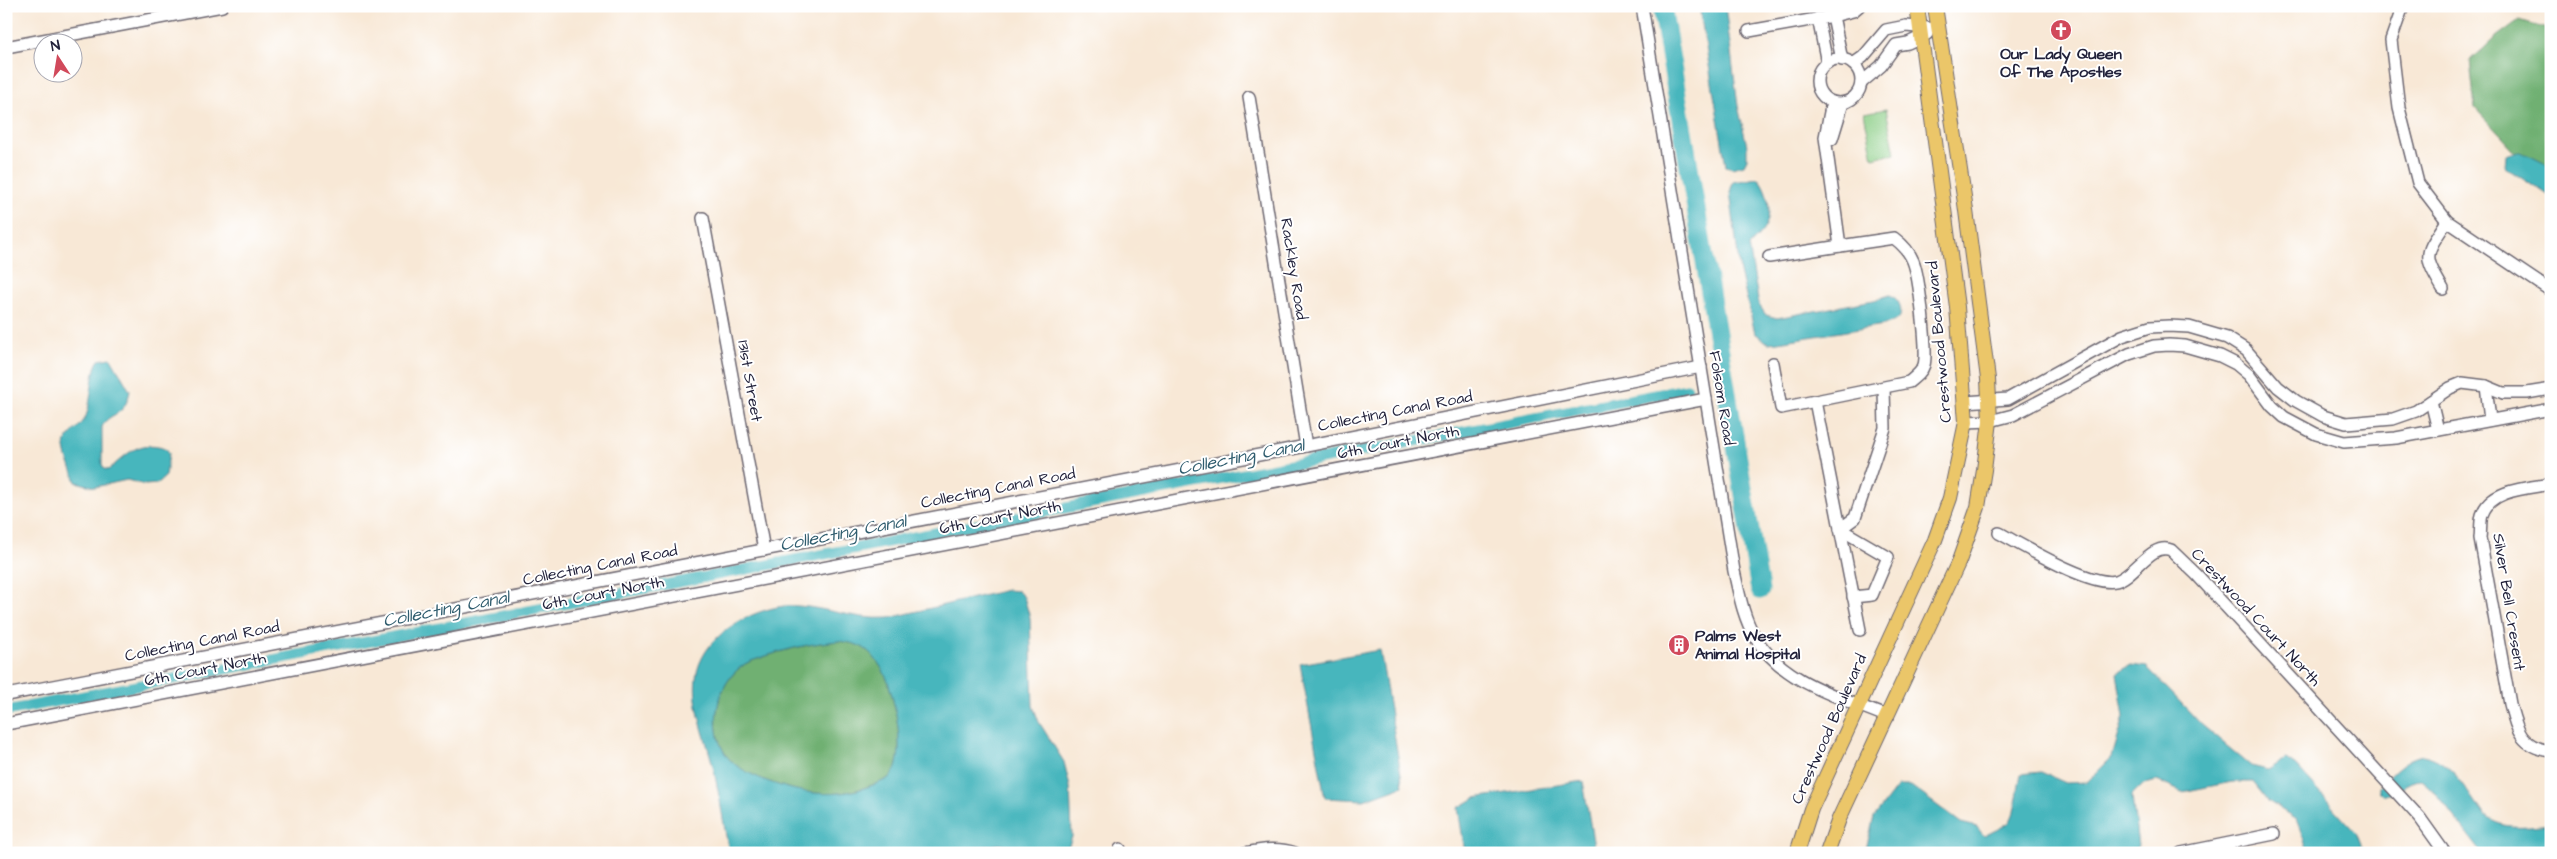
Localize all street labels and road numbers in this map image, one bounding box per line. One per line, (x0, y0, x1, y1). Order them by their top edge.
street label: Rackley Road (1274, 217, 1313, 322)
street label: Crestwood Boulevard (1921, 260, 1957, 424)
street label: 131st Street (732, 338, 768, 424)
street label: Folsom Road (1704, 349, 1740, 447)
street label: Collecting Canal Road (1316, 385, 1474, 438)
street label: 6th Court North (1335, 419, 1461, 465)
street label: Collecting Canal Road (919, 462, 1077, 515)
street label: 6th Court North (937, 494, 1063, 540)
street label: Silver Bell Cresent (2487, 532, 2531, 673)
street label: Collecting Canal Road (521, 539, 679, 592)
street label: Crestwood Court North (2186, 543, 2326, 691)
street label: 6th Court North (540, 570, 666, 616)
street label: Collecting Canal Road (123, 615, 281, 668)
street label: 6th Court North (142, 646, 268, 692)
street label: Crestwood Boulevard (1786, 651, 1872, 807)

